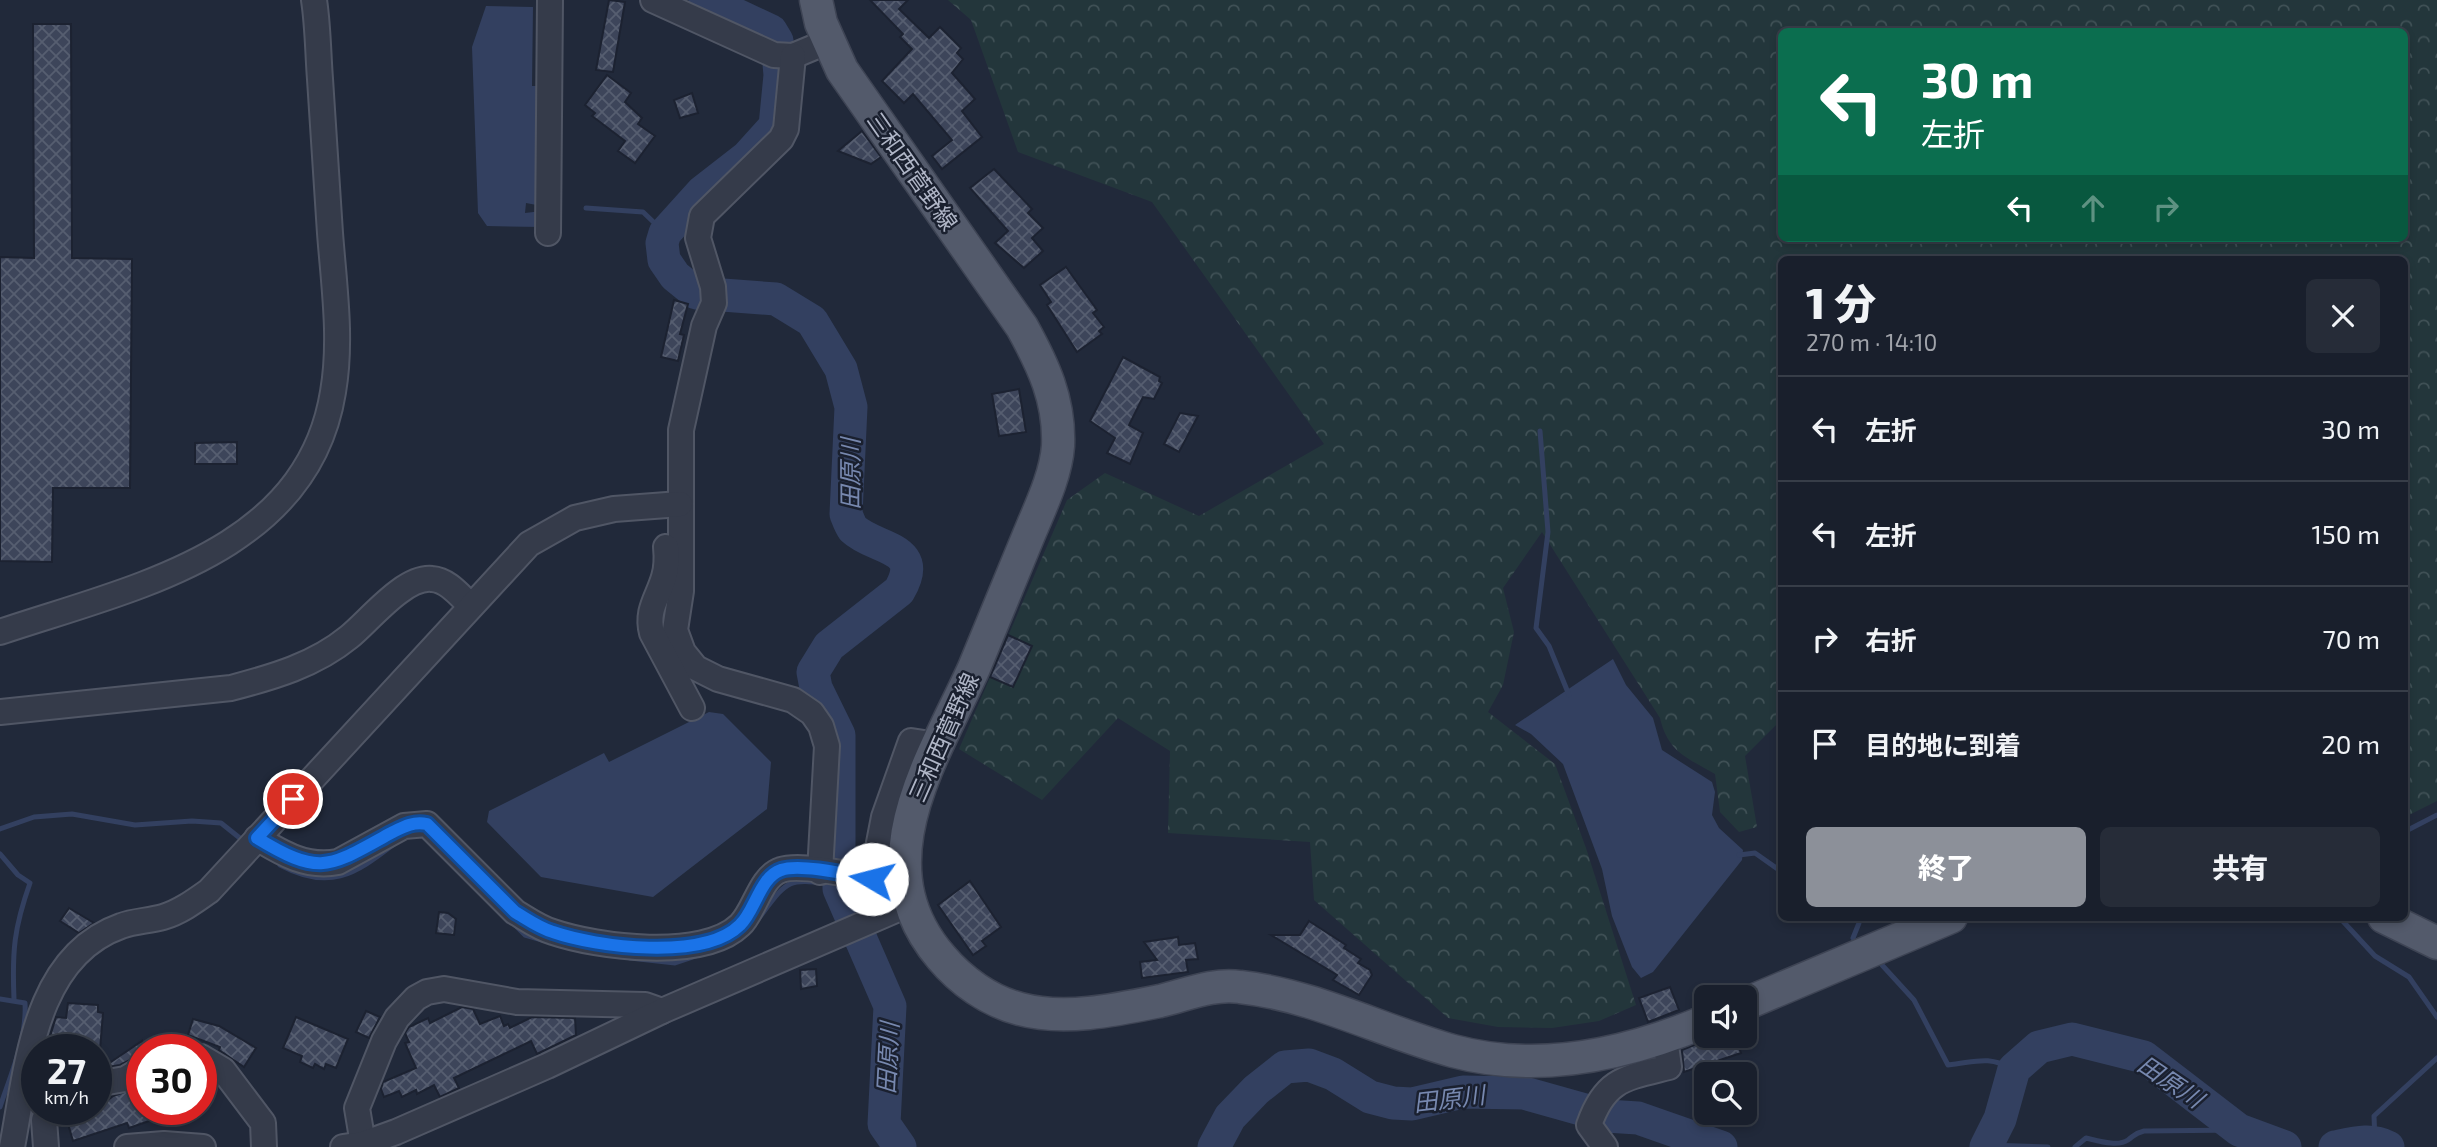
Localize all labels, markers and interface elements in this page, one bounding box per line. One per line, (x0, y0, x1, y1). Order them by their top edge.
text: 30 m (1921, 49, 2033, 108)
icon: left (1806, 56, 1897, 147)
street label: 三和西菅野線 (862, 106, 964, 236)
text: 左折 (1921, 114, 1985, 152)
icon: left (2001, 189, 2039, 227)
icon: ahead (2074, 189, 2112, 227)
icon: right (2147, 189, 2185, 227)
text: 1 分 (1806, 277, 1876, 327)
button: close (2306, 279, 2380, 353)
text: 270 m · 14:10 (1806, 328, 1937, 356)
icon: left (1806, 410, 1844, 448)
text: 30 m (2321, 413, 2380, 444)
text: 左折 (1865, 414, 1917, 445)
water label: 田原川 (835, 435, 864, 510)
icon: left (1806, 515, 1844, 553)
text: 150 m (2311, 518, 2380, 549)
text: 左折 (1865, 519, 1917, 550)
icon: right (1806, 620, 1844, 658)
text: 70 m (2322, 623, 2380, 654)
text: 右折 (1865, 624, 1917, 655)
street label: 三和西菅野線 (902, 668, 984, 806)
icon: arrive (1806, 725, 1844, 763)
text: 20 m (2321, 728, 2380, 759)
text: 目的地に到着 (1865, 729, 2021, 760)
pin (263, 769, 323, 829)
icon: arrive (274, 780, 312, 818)
button: 終了 (1806, 827, 2086, 907)
button: 共有 (2100, 827, 2380, 907)
position arrow (835, 842, 909, 916)
map controls (1694, 985, 1757, 1125)
button: sound (1694, 985, 1757, 1048)
water label: 田原川 (871, 1018, 904, 1095)
speed limit sign: 30 (126, 1034, 217, 1125)
text: 27 (47, 1049, 86, 1091)
water label: 田原川 (2133, 1049, 2211, 1115)
button: search (1694, 1062, 1757, 1125)
water label: 田原川 (1412, 1079, 1489, 1117)
text: km/h (44, 1086, 89, 1108)

